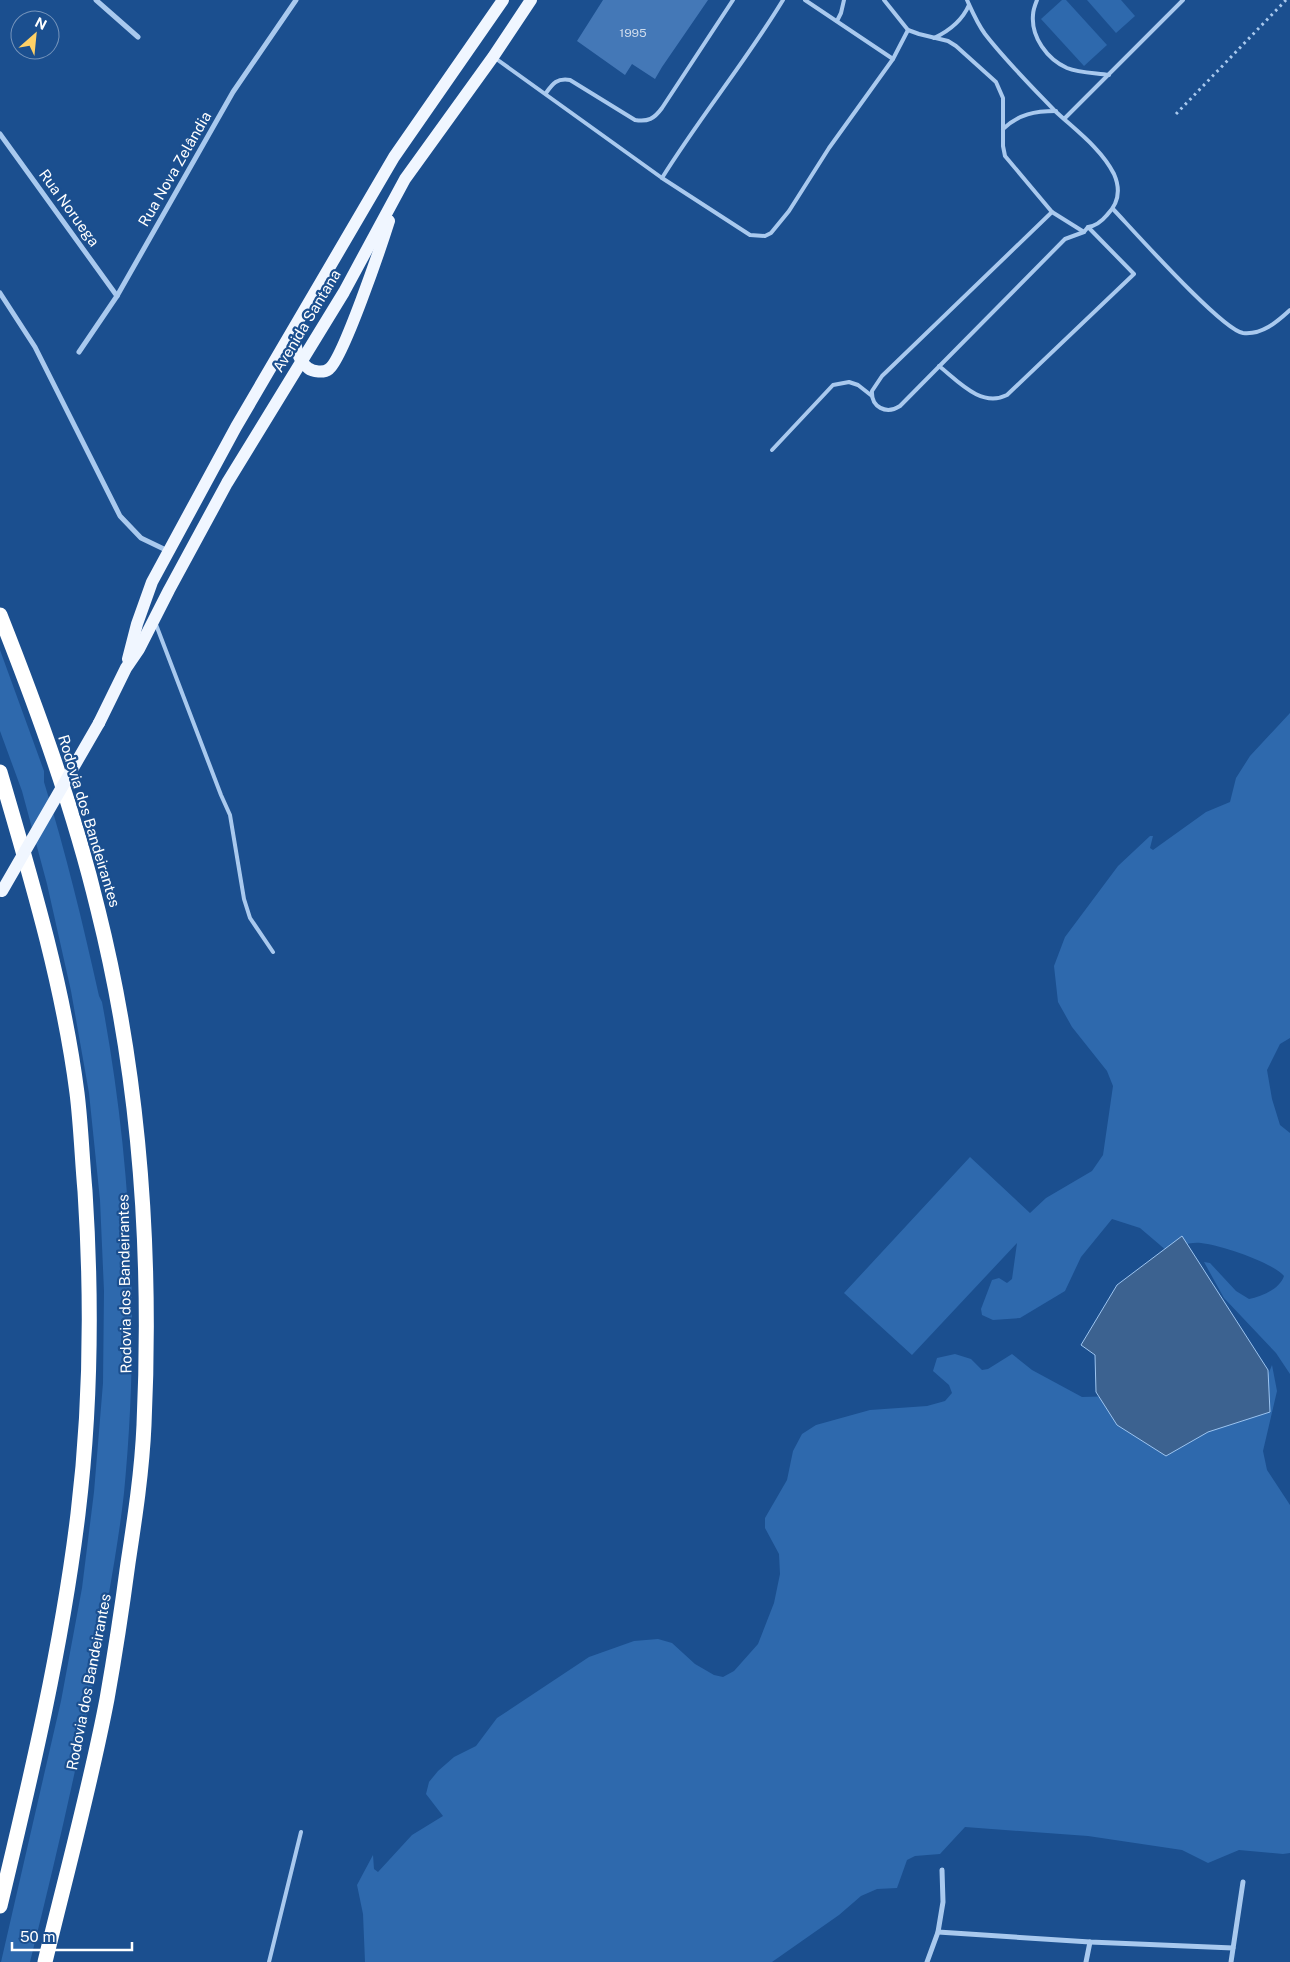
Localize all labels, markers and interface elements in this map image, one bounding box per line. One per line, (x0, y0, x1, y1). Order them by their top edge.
north arrow (10, 10, 60, 60)
text: N (32, 14, 49, 33)
house number: 1995 (619, 26, 647, 40)
street label: Rua Nova Zelândia (135, 108, 214, 229)
street label: Rua Noruega (36, 166, 103, 249)
street label: Avenida Santana (269, 266, 344, 375)
street label: Rodovia dos Bandeirantes (55, 733, 124, 909)
street label: Rodovia dos Bandeirantes (114, 1194, 135, 1374)
street label: Rodovia dos Bandeirantes (63, 1592, 114, 1772)
scale bar (12, 1920, 132, 1952)
text: 50 m (20, 1928, 55, 1945)

